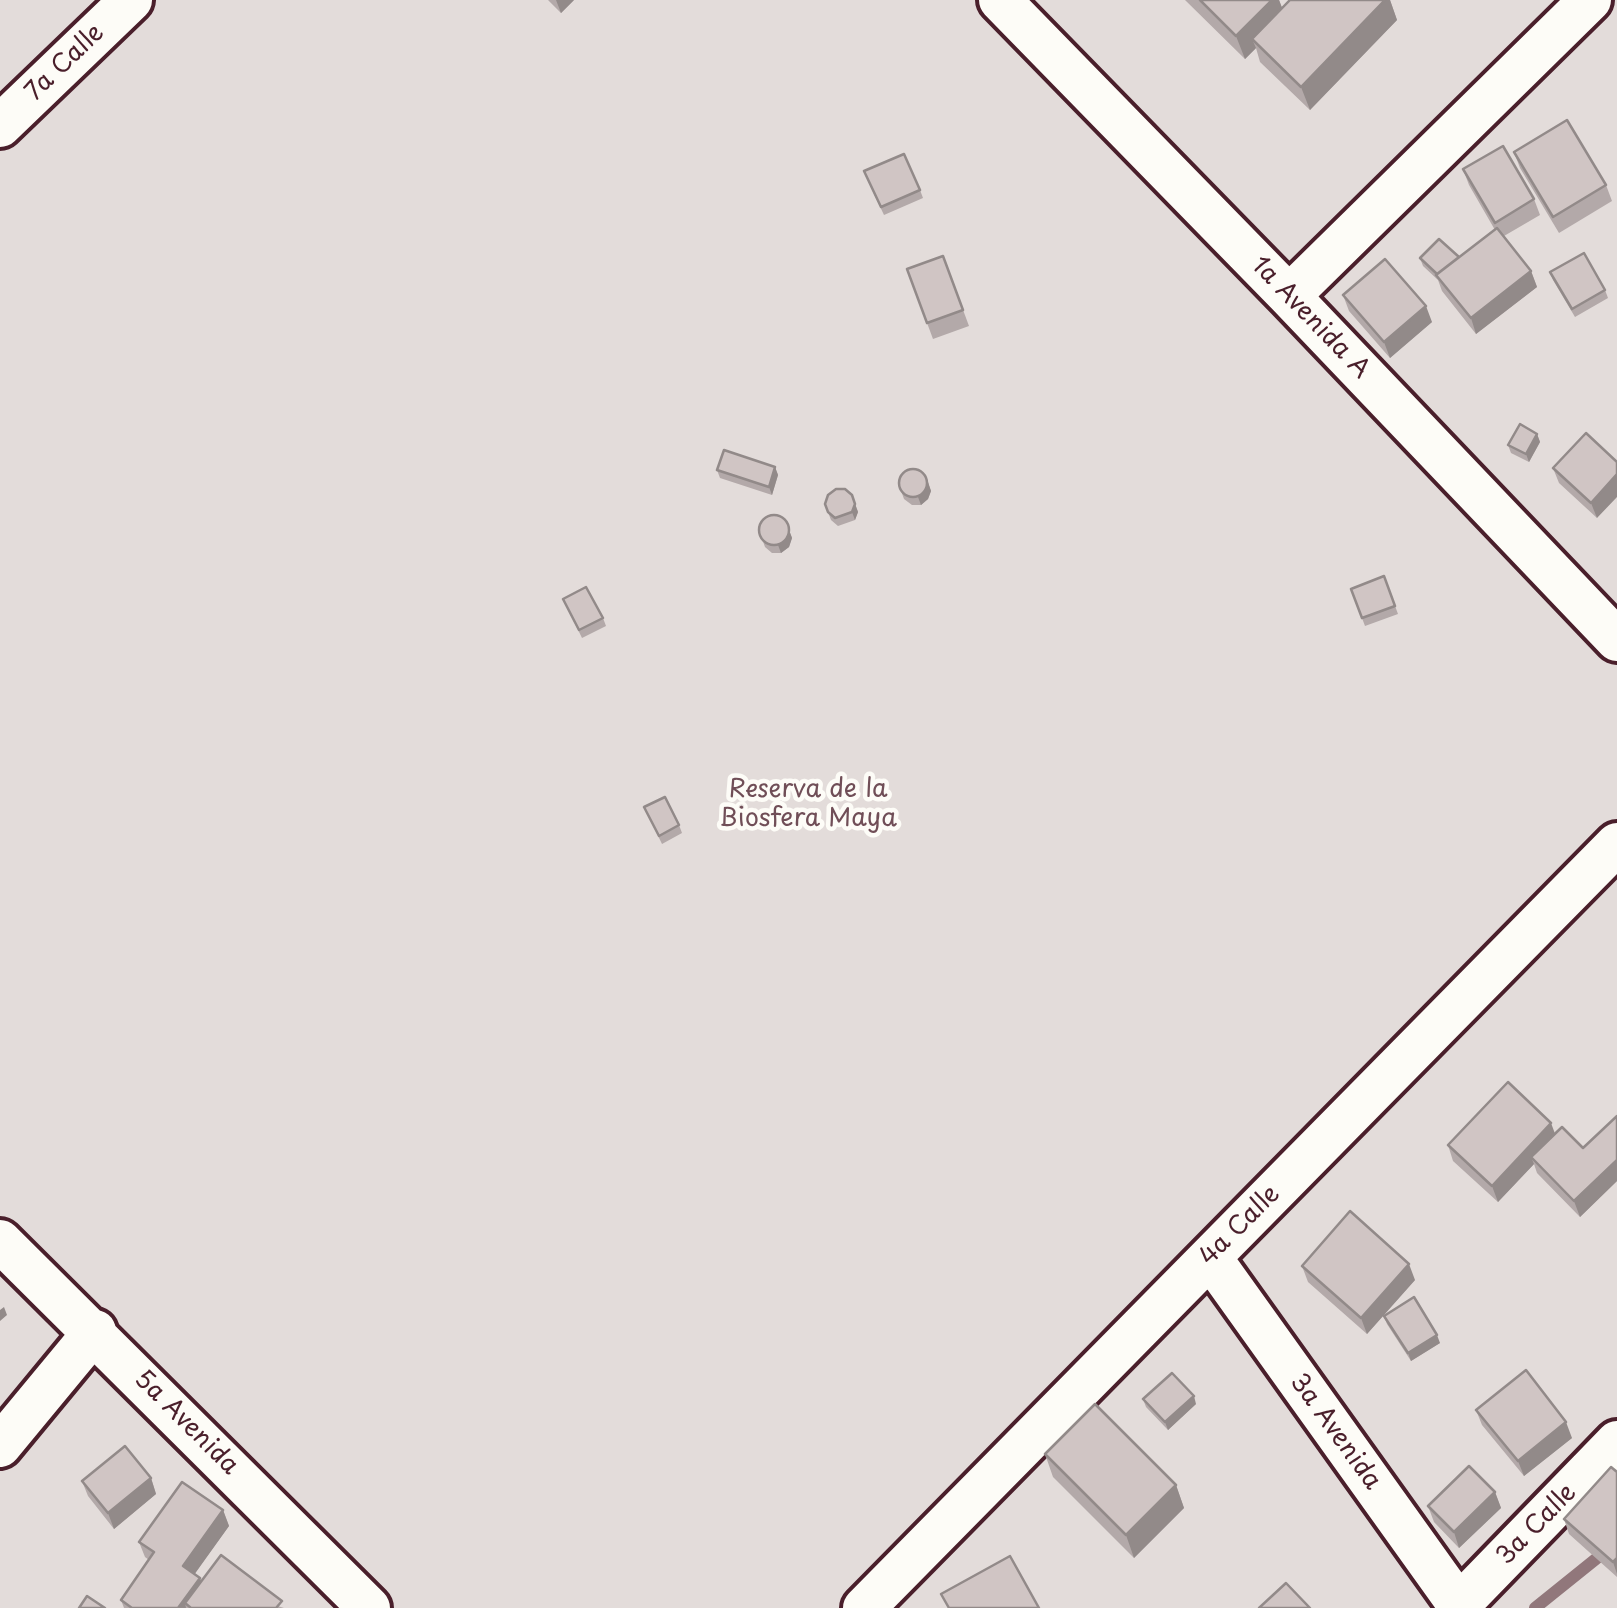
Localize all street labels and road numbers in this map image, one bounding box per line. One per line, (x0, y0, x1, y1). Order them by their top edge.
street label: 7a Calle (20, 18, 110, 108)
street label: 1a Avenida A (1244, 251, 1376, 385)
street label: 4a Calle (1194, 1180, 1286, 1272)
street label: 5a Avenida (128, 1365, 244, 1481)
street label: 3a Avenida (1283, 1368, 1387, 1496)
street label: 3a Calle (1491, 1478, 1583, 1572)

